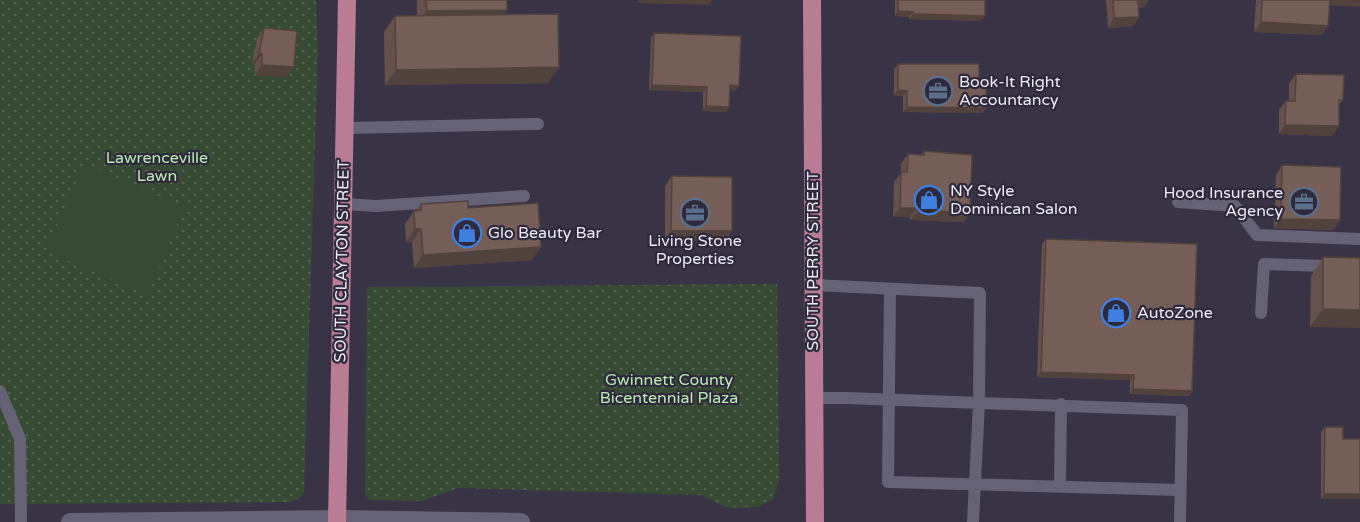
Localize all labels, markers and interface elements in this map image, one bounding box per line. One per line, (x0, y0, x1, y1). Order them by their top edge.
place label: Book-It Right Accountancy (959, 72, 1061, 110)
office icon: Book-It Right Accountancy (922, 75, 954, 107)
park label: Lawrenceville Lawn (106, 148, 208, 186)
street label: SOUTH CLAYTON STREET (330, 159, 354, 363)
street label: SOUTH PERRY STREET (803, 171, 823, 351)
place label: NY Style Dominican Salon (950, 181, 1078, 219)
place label: Hood Insurance Agency (1163, 183, 1283, 221)
shop icon: NY Style Dominican Salon (913, 184, 945, 216)
office icon: Hood Insurance Agency (1288, 186, 1320, 218)
office icon: Living Stone Properties (679, 197, 711, 229)
shop icon: Glo Beauty Bar (451, 217, 483, 249)
place label: Glo Beauty Bar (488, 223, 603, 243)
place label: Living Stone Properties (648, 231, 742, 269)
shop icon: AutoZone (1100, 297, 1132, 329)
place label: AutoZone (1137, 303, 1213, 323)
park label: Gwinnett County Bicentennial Plaza (600, 370, 738, 408)

